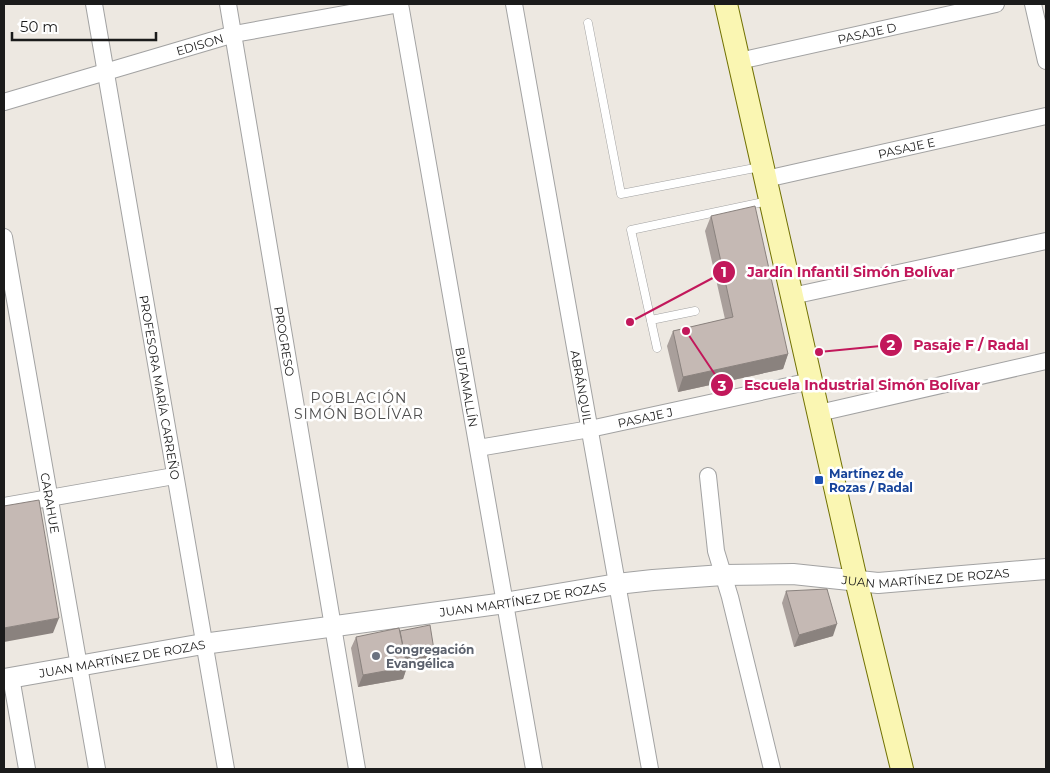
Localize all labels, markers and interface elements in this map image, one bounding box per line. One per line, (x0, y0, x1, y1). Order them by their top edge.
scale bar (12, 10, 156, 42)
text: 50 m (20, 17, 58, 36)
street label: PASAJE D (836, 19, 898, 46)
street label: EDISON (174, 30, 225, 58)
street label: PASAJE E (876, 134, 936, 161)
callout: Jardín Infantil Simón Bolívar (712, 257, 965, 286)
text: 1 (721, 262, 727, 281)
text: Jardín Infantil Simón Bolívar (746, 263, 955, 281)
street label: PROFESORA MARÍA CARREÑO (137, 294, 183, 481)
street label: PROGRESO (272, 305, 298, 377)
callout: Pasaje F / Radal (878, 331, 1039, 360)
text: 2 (887, 335, 896, 354)
text: Pasaje F / Radal (913, 336, 1029, 354)
street label: BUTAMALLÍN (453, 346, 482, 428)
street label: ABRÁNQUIL (568, 349, 596, 425)
callout: Escuela Industrial Simón Bolívar (709, 371, 990, 400)
text: 3 (717, 376, 727, 395)
text: Escuela Industrial Simón Bolívar (744, 376, 980, 394)
district label: POBLACIÓN SIMÓN BOLÍVAR (294, 389, 424, 423)
street label: PASAJE J (616, 404, 674, 430)
place label: Martínez de Rozas / Radal (829, 466, 913, 495)
street label: CARAHUE (38, 471, 63, 535)
marker: Martínez de Rozas / Radal (813, 474, 825, 486)
street label: JUAN MARTÍNEZ DE ROZAS (840, 565, 1010, 590)
street label: JUAN MARTÍNEZ DE ROZAS (438, 578, 607, 619)
street label: JUAN MARTÍNEZ DE ROZAS (37, 636, 206, 680)
place label: Congregación Evangélica (386, 642, 474, 671)
marker: Congregación Evangélica (370, 650, 382, 662)

